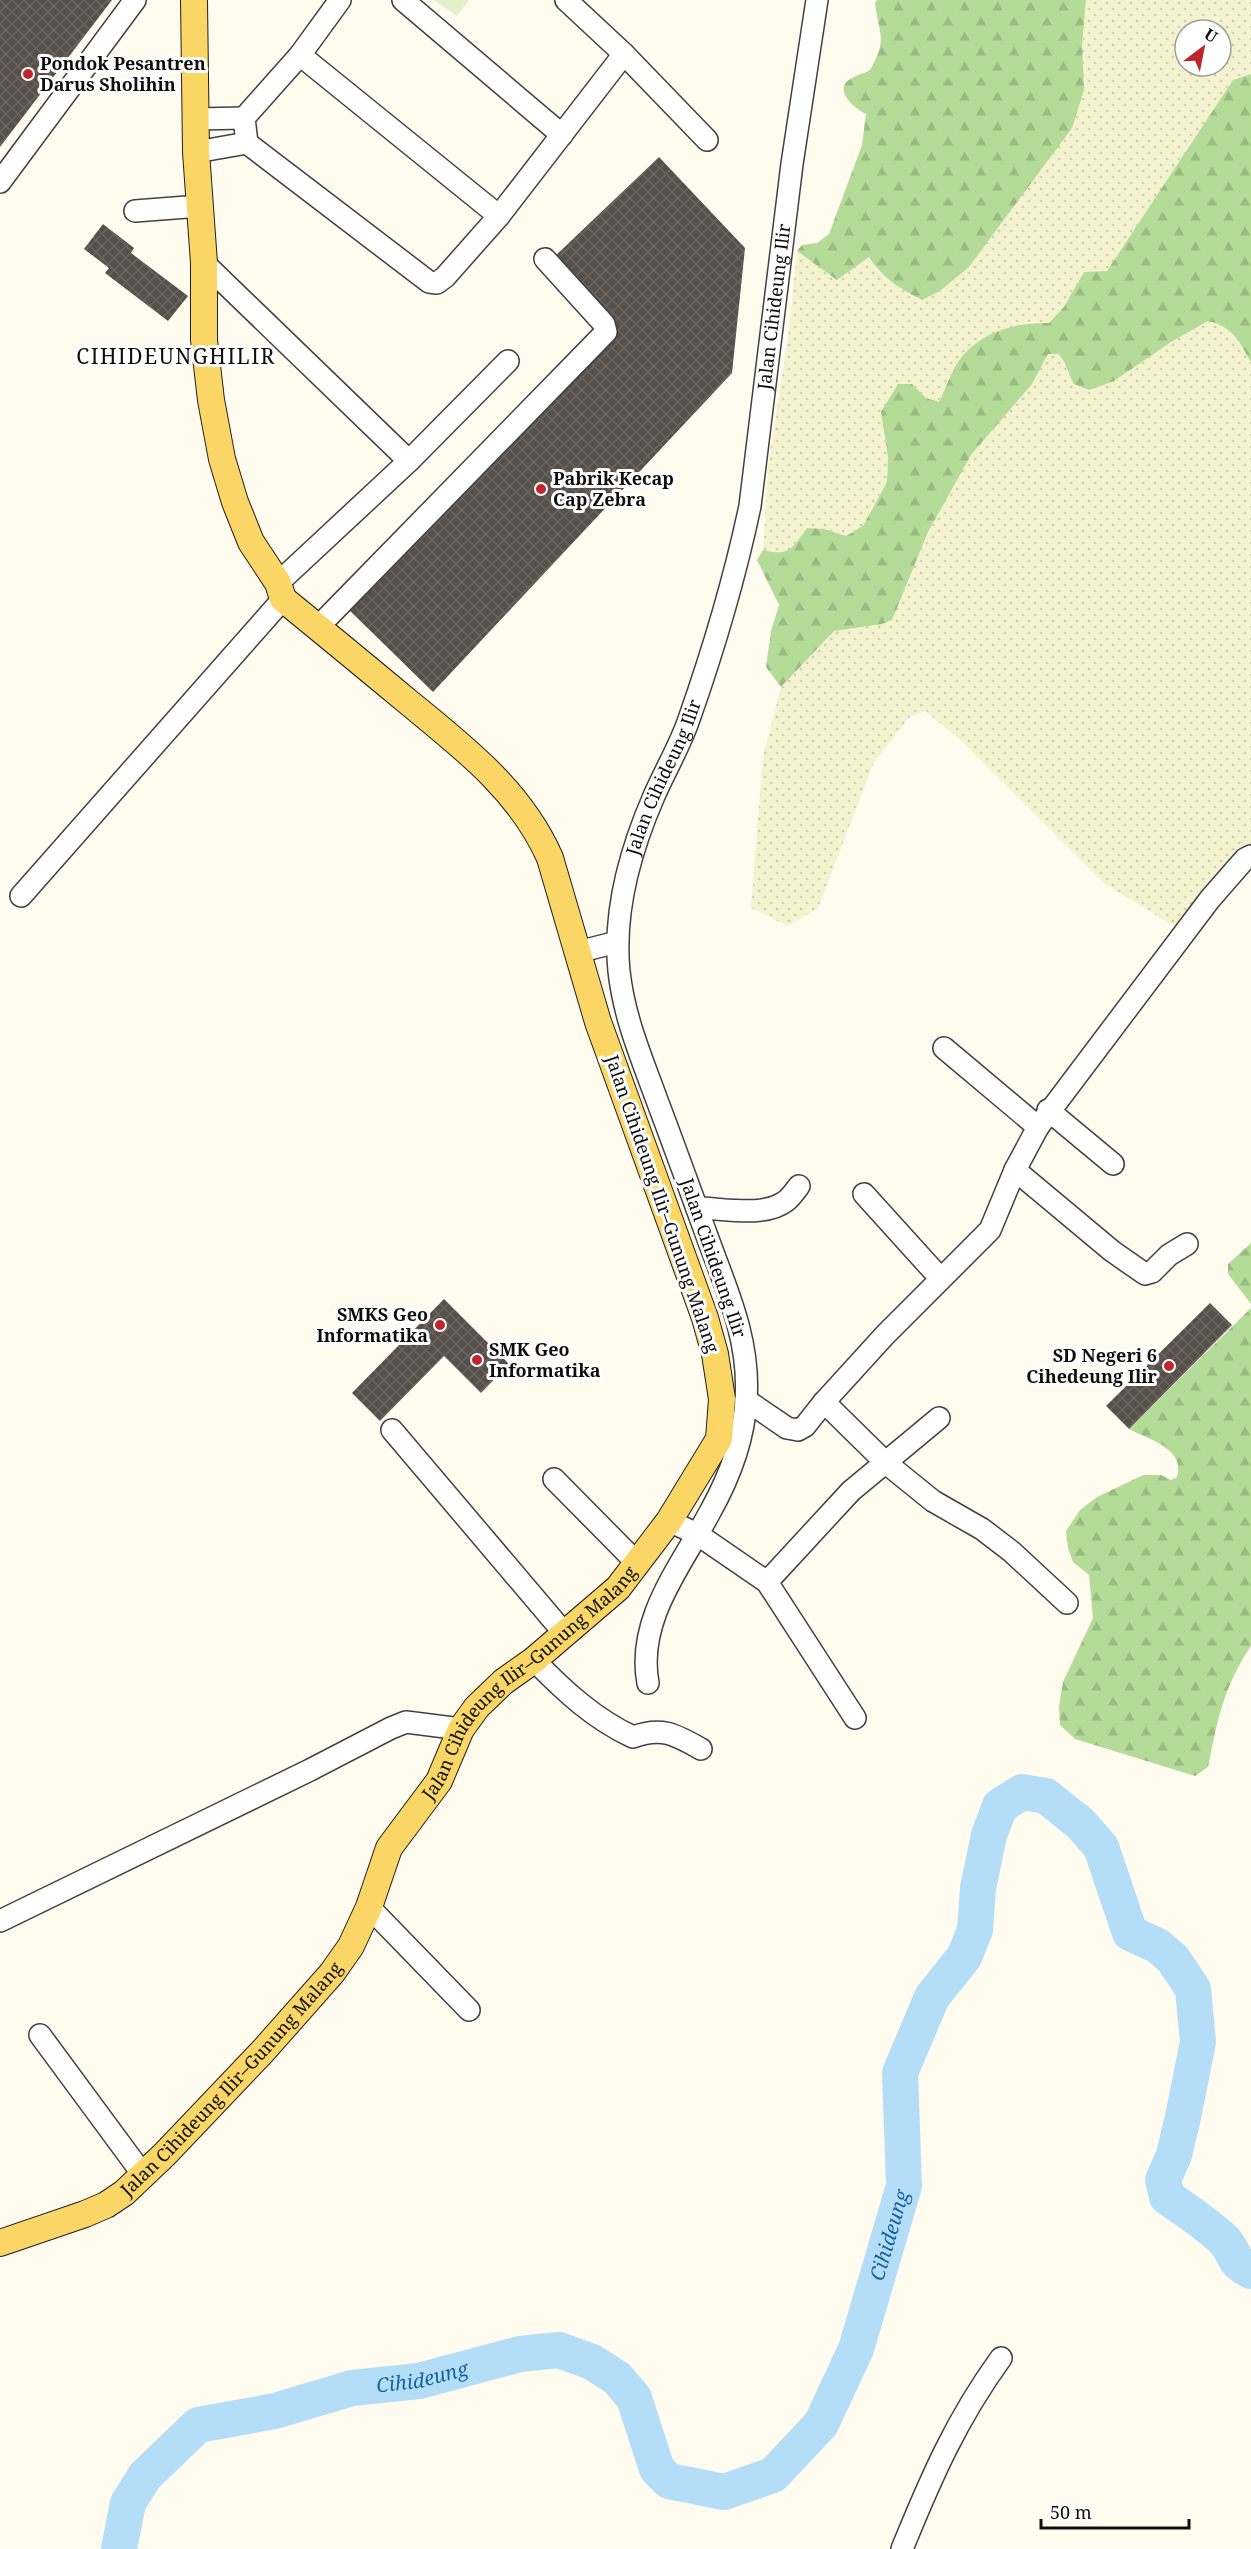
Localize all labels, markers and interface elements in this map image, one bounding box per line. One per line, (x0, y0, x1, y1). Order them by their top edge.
north arrow (1173, 18, 1233, 78)
text: U (1200, 23, 1222, 48)
place label: Pondok Pesantren Darus Sholihin (40, 51, 206, 96)
marker: Pondok Pesantren Darus Sholihin (21, 67, 35, 81)
street label: Jalan Cihideung Ilir (751, 222, 796, 392)
district label: CIHIDEUNGHILIR (76, 342, 276, 370)
place label: Pabrik Kecap Cap Zebra (553, 466, 674, 511)
marker: Pabrik Kecap Cap Zebra (534, 482, 548, 496)
street label: Jalan Cihideung Ilir (620, 696, 706, 859)
street label: Jalan Cihideung Ilir–Gunung Malang (601, 1052, 723, 1356)
street label: Jalan Cihideung Ilir (676, 1175, 750, 1341)
place label: SMKS Geo Informatika (317, 1302, 428, 1347)
marker: SMKS Geo Informatika (433, 1318, 447, 1332)
place label: SMK Geo Informatika (489, 1337, 601, 1382)
place label: SD Negeri 6 Cihedeung Ilir (1026, 1343, 1158, 1388)
marker: SMK Geo Informatika (470, 1353, 484, 1367)
marker: SD Negeri 6 Cihedeung Ilir (1162, 1359, 1176, 1373)
street label: Jalan Cihideung Ilir–Gunung Malang (415, 1560, 642, 1805)
street label: Jalan Cihideung Ilir–Gunung Malang (114, 1957, 347, 2202)
water label: Cihideung (863, 2186, 915, 2284)
water label: Cihideung (375, 2354, 472, 2398)
scale bar (1041, 2492, 1190, 2530)
text: 50 m (1050, 2500, 1092, 2524)

